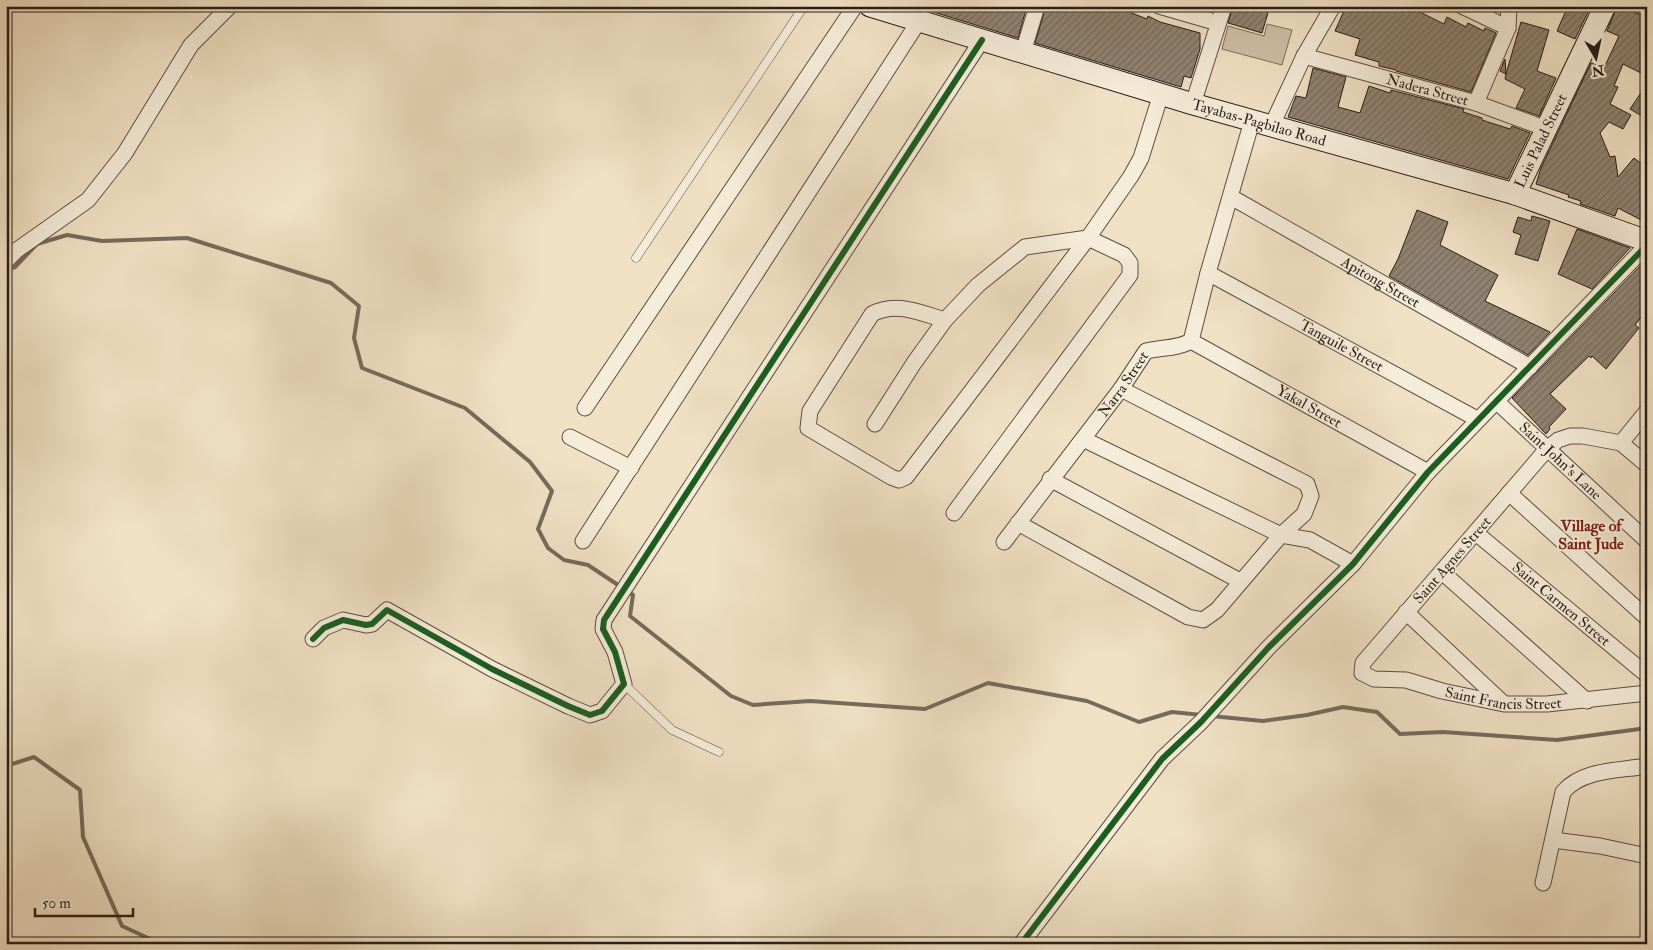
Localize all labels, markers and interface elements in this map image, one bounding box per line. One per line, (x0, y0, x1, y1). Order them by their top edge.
north arrow (1570, 32, 1620, 82)
text: N (1590, 61, 1606, 80)
street label: Nadera Street (1384, 70, 1471, 110)
street label: Luis Palad Street (1510, 91, 1572, 191)
street label: Tayabas-Pagbilao Road (1190, 95, 1329, 151)
street label: Apitong Street (1337, 252, 1423, 312)
street label: Tanguile Street (1296, 316, 1386, 376)
street label: Narra Street (1094, 348, 1153, 421)
street label: Yakal Street (1273, 381, 1345, 432)
street label: Saint John's Lane (1515, 418, 1605, 504)
street label: Saint Agnes Street (1409, 513, 1496, 608)
district label: Village of Saint Jude (1558, 516, 1624, 555)
street label: Saint Carmen Street (1508, 558, 1614, 651)
street label: Saint Francis Street (1443, 683, 1563, 714)
scale bar (35, 885, 132, 917)
text: 50 m (42, 894, 71, 913)

